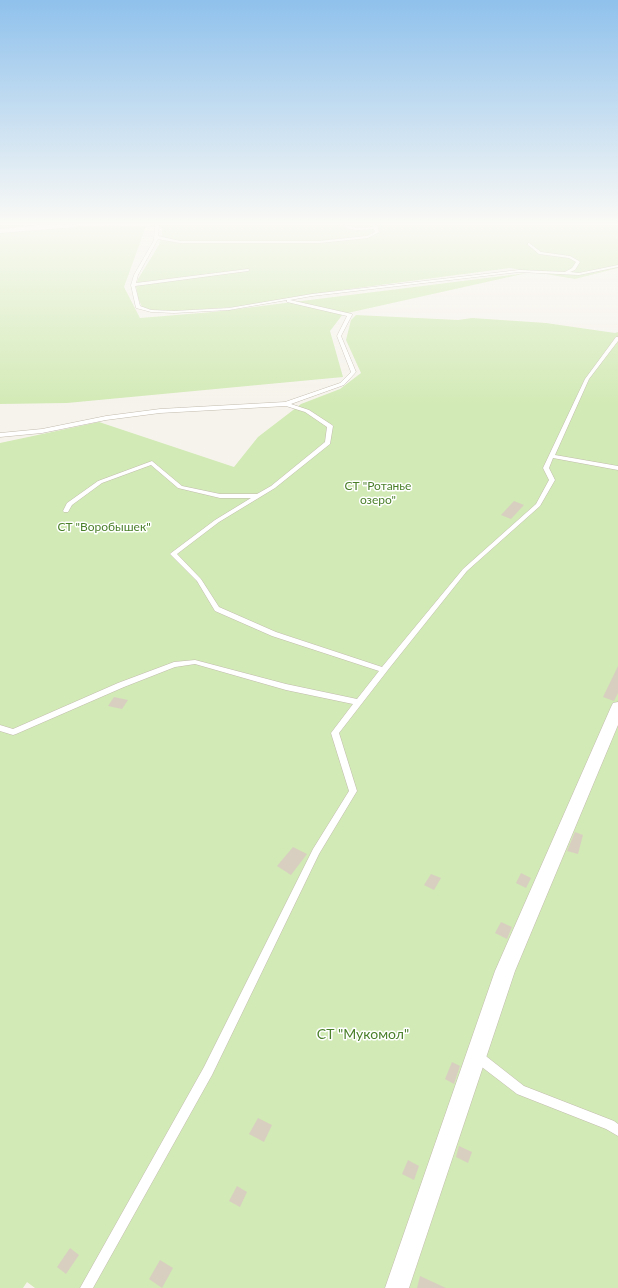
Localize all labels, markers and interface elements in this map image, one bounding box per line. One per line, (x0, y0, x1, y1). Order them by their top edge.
park label: СТ "Ротанье озеро" (345, 479, 411, 507)
park label: СТ "Воробышек" (57, 520, 151, 534)
park label: СТ "Мукомол" (317, 1026, 409, 1042)

